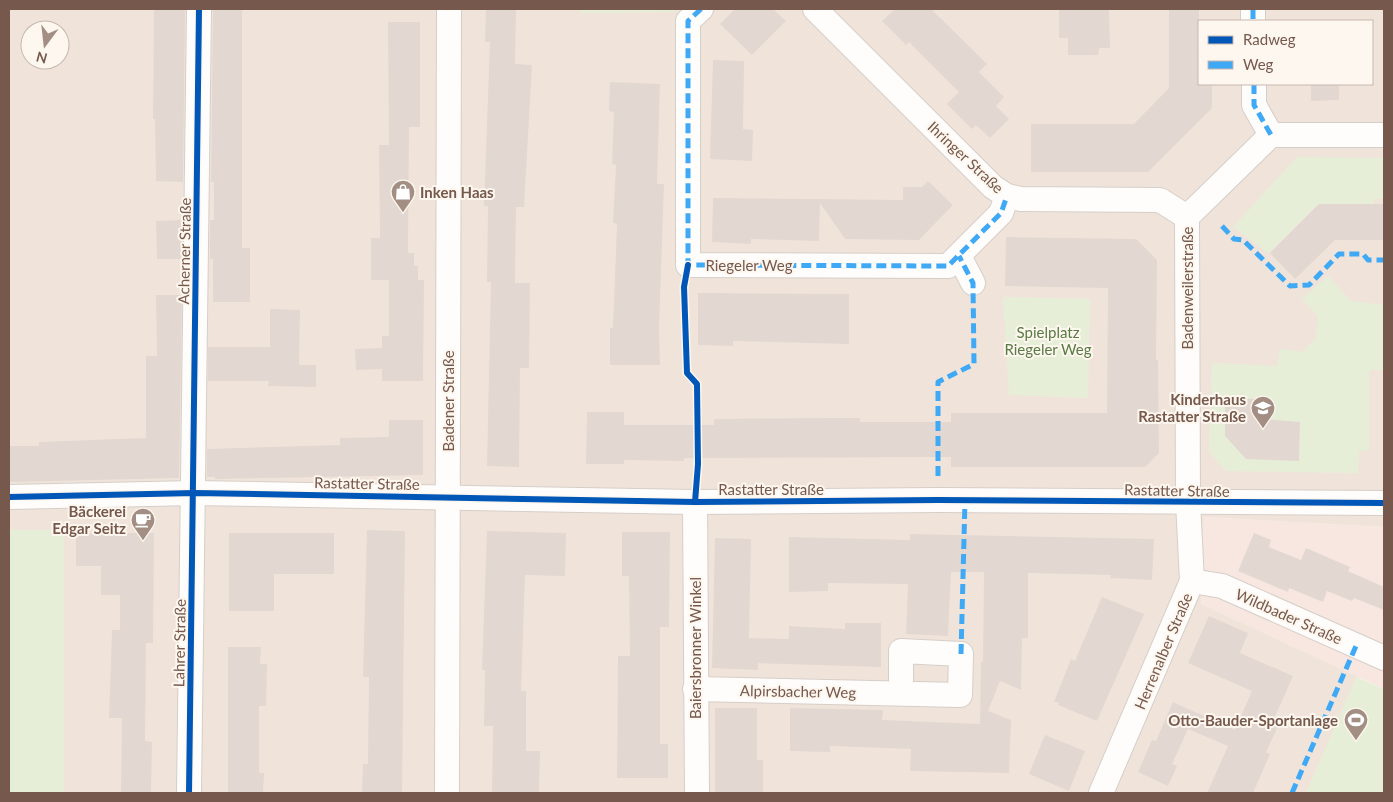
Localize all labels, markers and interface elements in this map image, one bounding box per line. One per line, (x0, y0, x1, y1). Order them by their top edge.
north arrow (20, 20, 70, 70)
legend (1198, 20, 1373, 85)
text: Radweg (1243, 30, 1296, 48)
text: N (34, 48, 49, 68)
text: Weg (1243, 55, 1274, 73)
street label: Ihringer Straße (924, 117, 1008, 197)
shop icon: Inken Haas (390, 179, 416, 213)
place label: Inken Haas (420, 183, 494, 201)
street label: Acherner Straße (174, 197, 194, 305)
street label: Badenweilerstraße (1178, 226, 1196, 350)
street label: Riegeler Weg (705, 256, 793, 274)
park label: Spielplatz Riegeler Weg (1004, 323, 1092, 358)
street label: Badener Straße (439, 350, 457, 452)
place label: Kinderhaus Rastatter Straße (1138, 390, 1246, 425)
school or university icon: Kinderhaus Rastatter Straße (1250, 395, 1276, 429)
street label: Rastatter Straße (314, 473, 420, 493)
street label: Rastatter Straße (718, 480, 824, 498)
street label: Rastatter Straße (1124, 480, 1230, 500)
place label: Bäckerei Edgar Seitz (52, 502, 126, 537)
cafe icon: Bäckerei Edgar Seitz (130, 507, 156, 541)
street label: Baiersbronner Winkel (686, 577, 704, 719)
street label: Wildbader Straße (1233, 584, 1345, 648)
street label: Herrenalber Straße (1130, 590, 1196, 712)
street label: Lahrer Straße (169, 599, 189, 687)
street label: Alpirsbacher Weg (740, 681, 856, 701)
sports icon: Otto-Bauder-Sportanlage (1343, 707, 1369, 741)
place label: Otto-Bauder-Sportanlage (1168, 711, 1338, 729)

